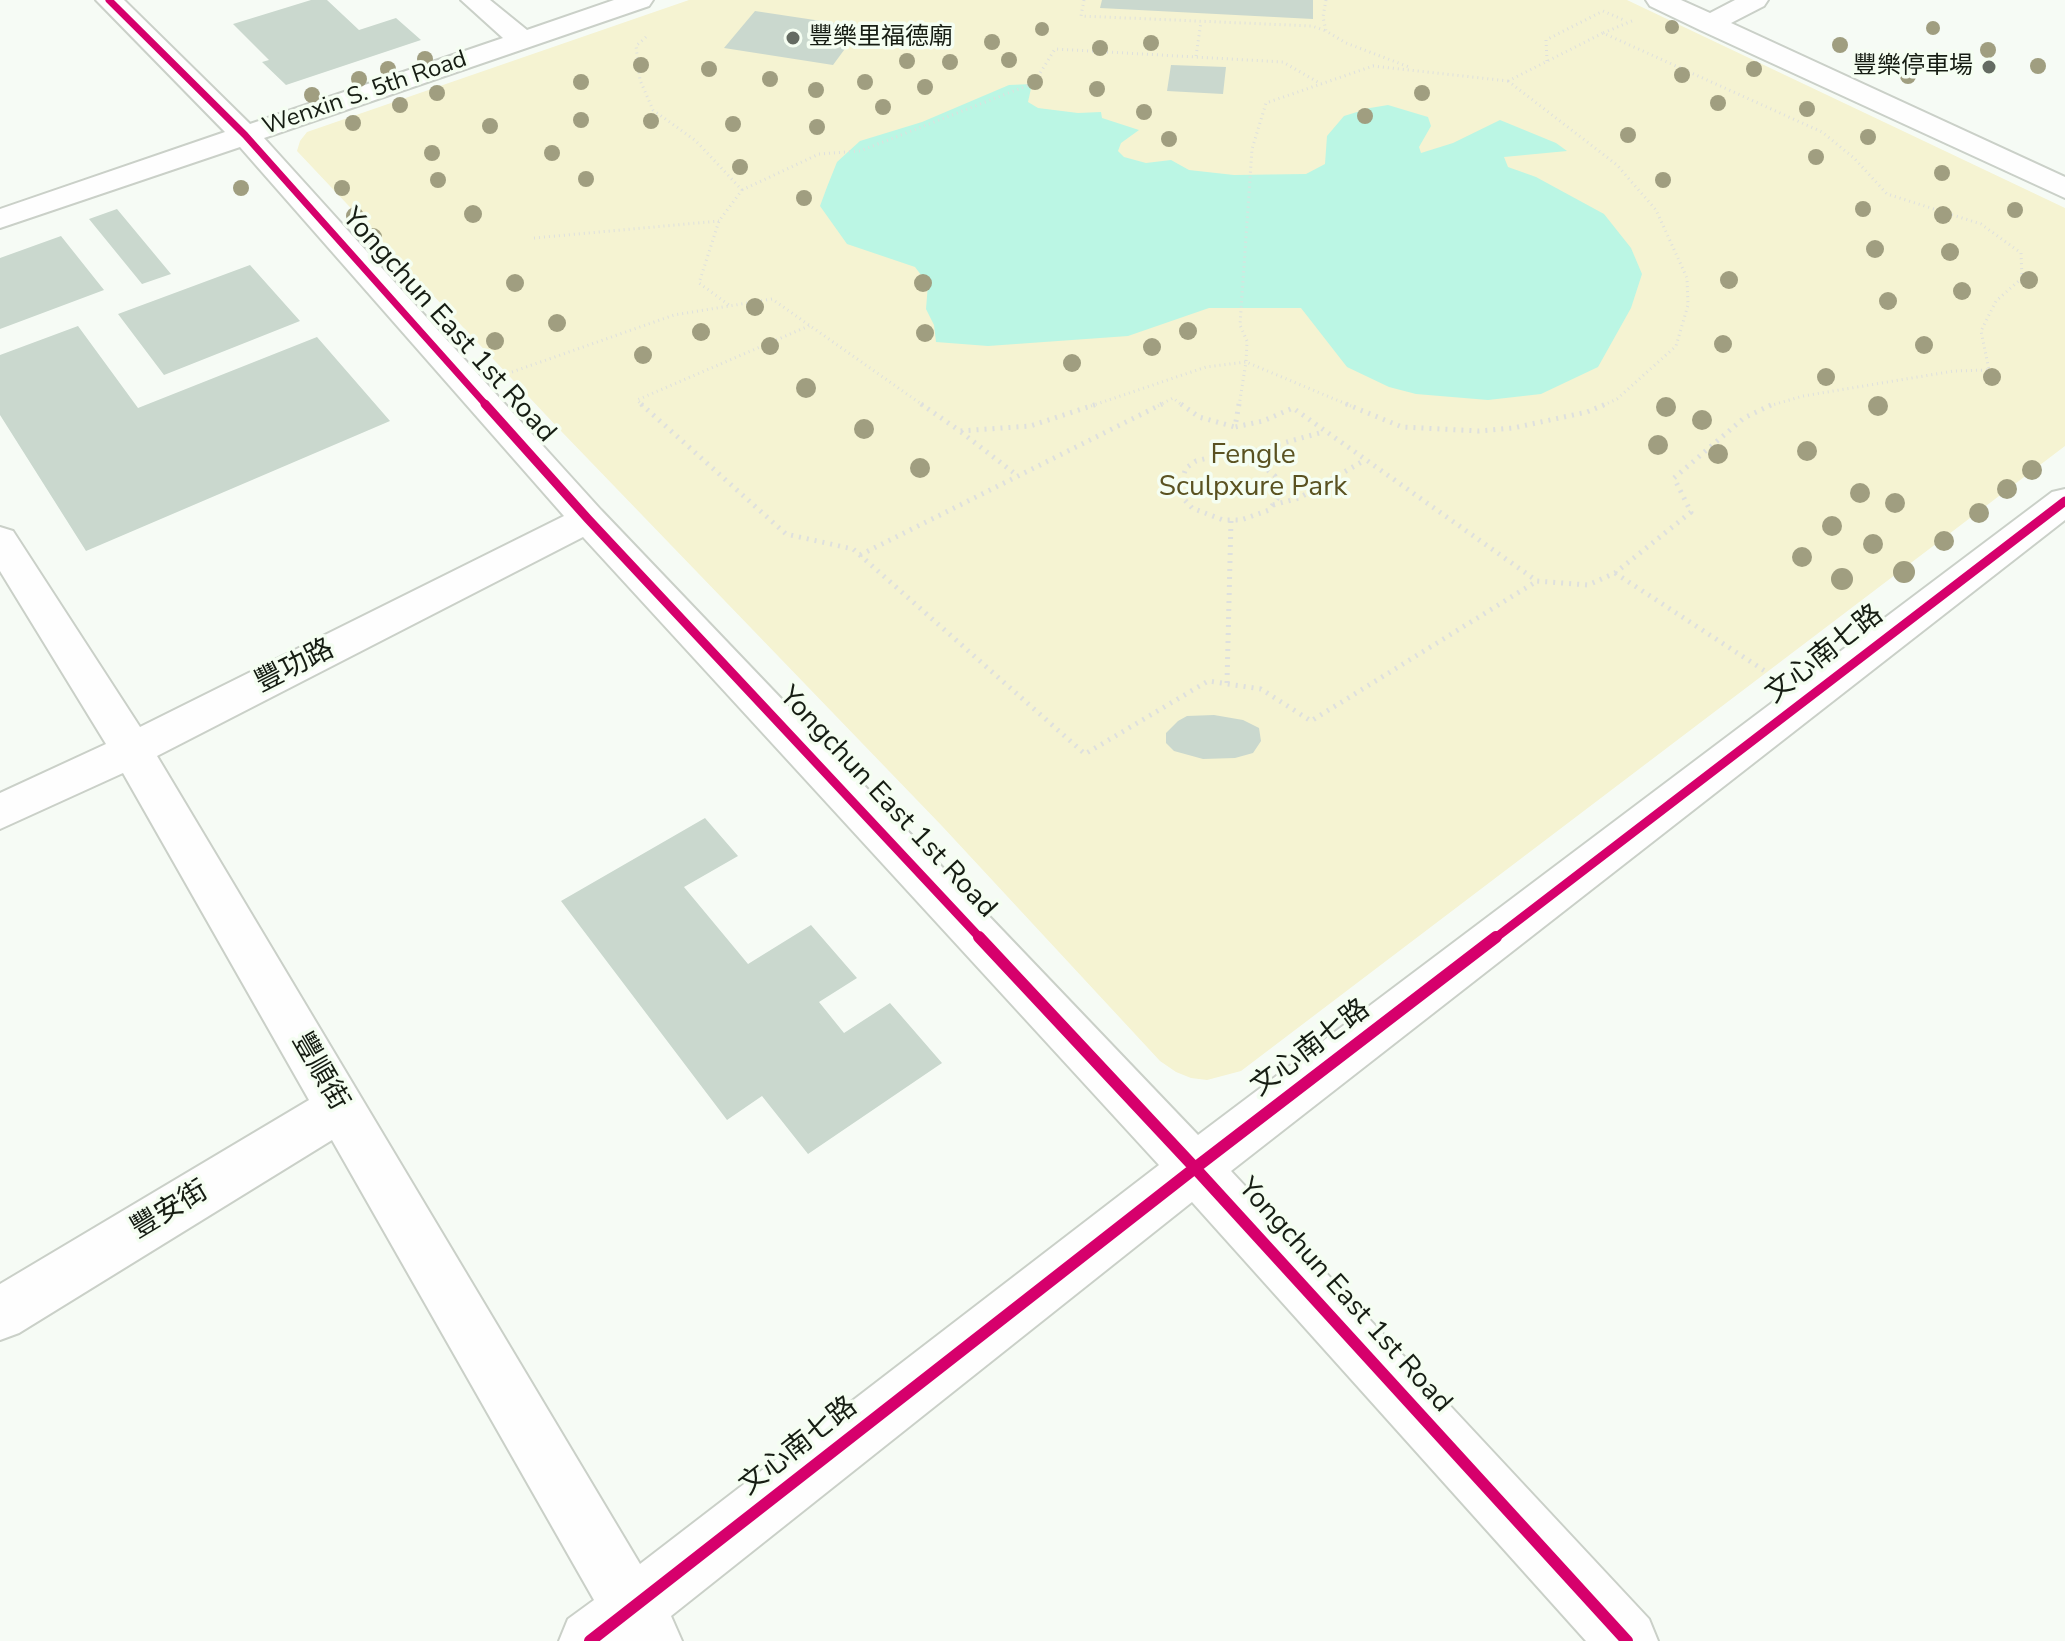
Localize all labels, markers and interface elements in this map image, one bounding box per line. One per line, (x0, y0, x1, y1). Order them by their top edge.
place label: 豐樂里福德廟 (809, 24, 953, 52)
marker: 豐樂里福德廟 (784, 29, 802, 47)
street label: Wenxin S. 5th Road (259, 46, 471, 142)
place label: 豐樂停車場 (1853, 53, 1973, 81)
marker: 豐樂停車場 (1980, 58, 1998, 76)
street label: Yongchun East 1st Road (334, 202, 562, 450)
park label: Fengle Sculpxure Park (1159, 439, 1347, 505)
street label: 文心南七路 (1759, 599, 1891, 711)
street label: 豐功路 (250, 633, 340, 701)
street label: Yongchun East 1st Road (771, 681, 1003, 925)
street label: 文心南七路 (1245, 993, 1377, 1105)
street label: 豐順街 (283, 1027, 355, 1117)
street label: Yongchun East 1st Road (1230, 1172, 1458, 1420)
street label: 豐安街 (125, 1175, 215, 1247)
street label: 文心南七路 (733, 1391, 865, 1503)

